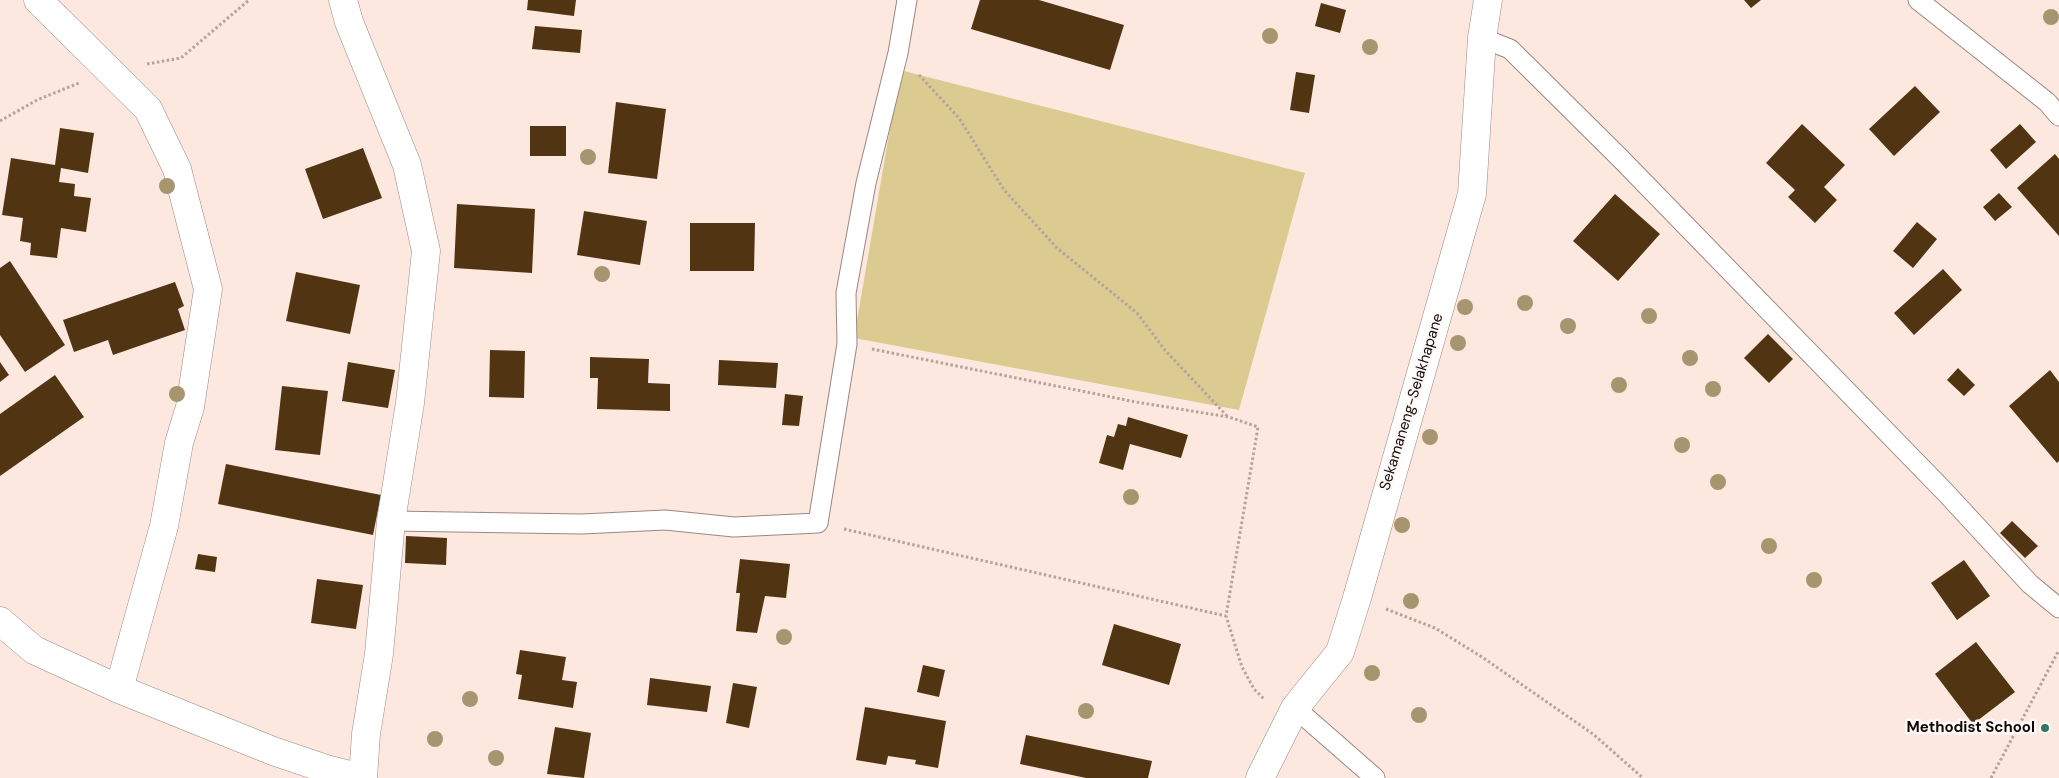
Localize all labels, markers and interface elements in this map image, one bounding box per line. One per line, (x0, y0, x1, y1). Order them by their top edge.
street label: Sekamaneng-Selakhapane (1376, 311, 1448, 493)
place label: Methodist School (1906, 719, 2035, 737)
marker: Methodist School (2039, 722, 2051, 734)

